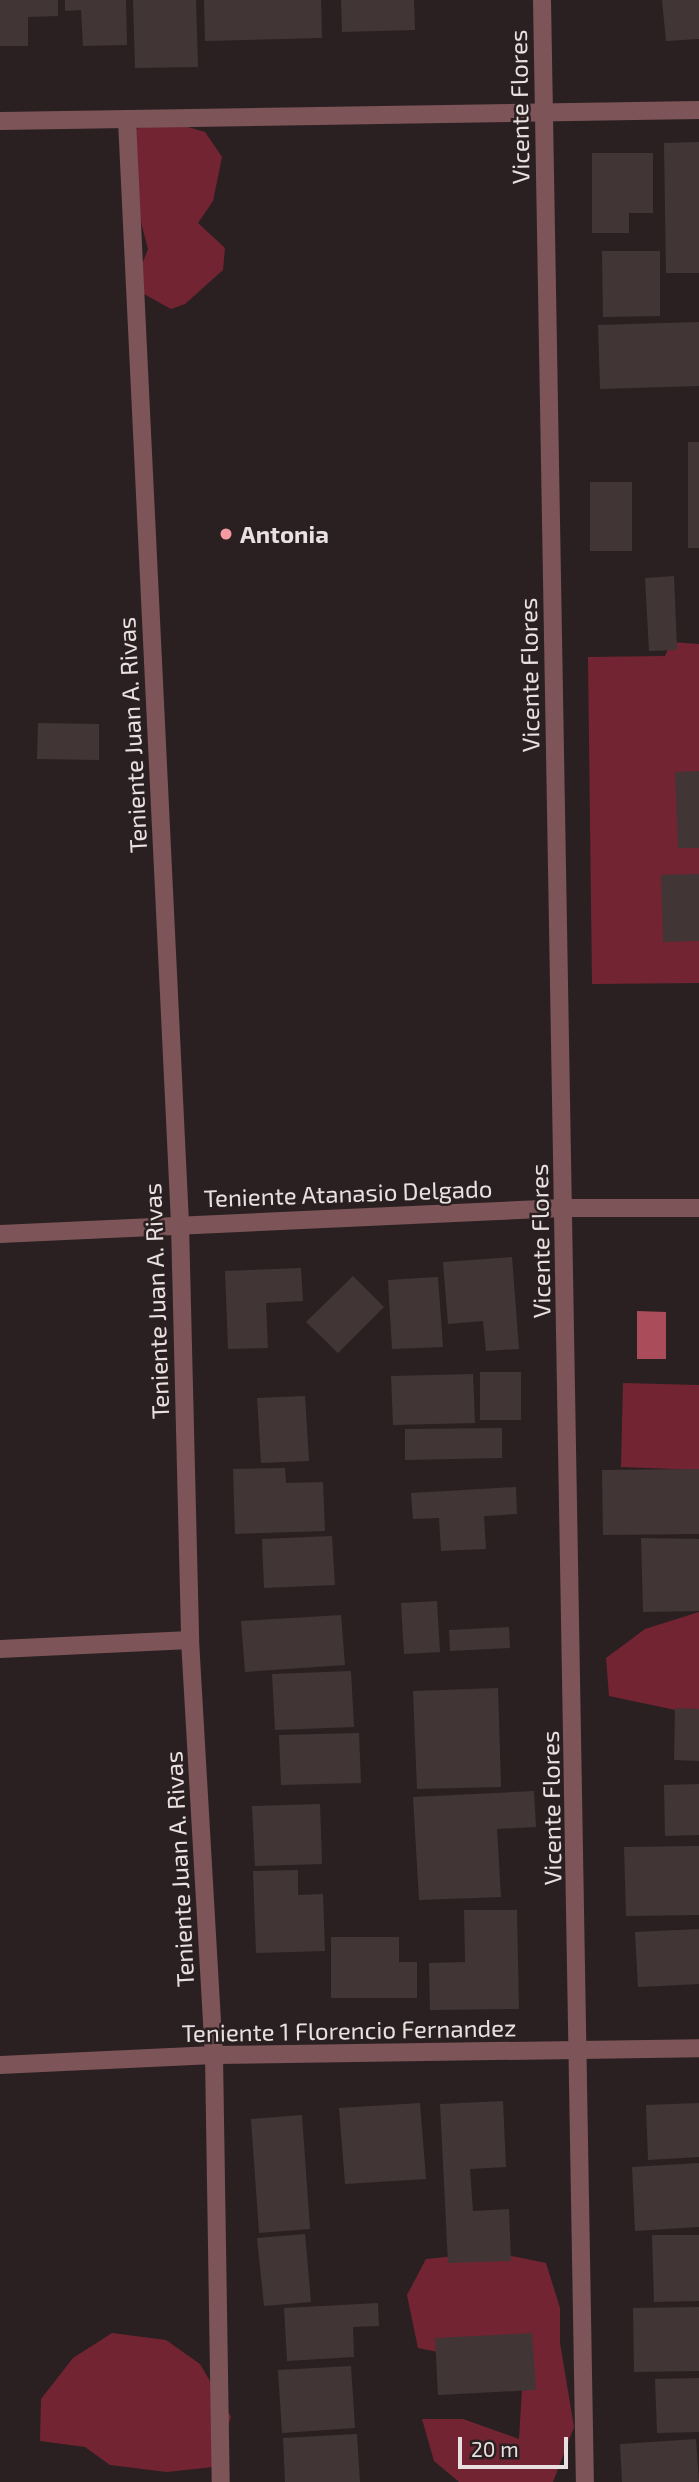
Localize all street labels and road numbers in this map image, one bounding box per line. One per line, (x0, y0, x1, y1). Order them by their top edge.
street label: Vicente Flores (503, 30, 535, 184)
street label: Vicente Flores (513, 598, 545, 752)
street label: Teniente Juan A. Rivas (111, 616, 153, 854)
street label: Vicente Flores (524, 1164, 556, 1318)
street label: Teniente Atanasio Delgado (203, 1174, 493, 1212)
street label: Teniente Juan A. Rivas (137, 1182, 175, 1420)
street label: Vicente Flores (535, 1731, 567, 1885)
street label: Teniente Juan A. Rivas (158, 1750, 200, 1988)
street label: Teniente 1 Florencio Fernandez (181, 2013, 517, 2047)

